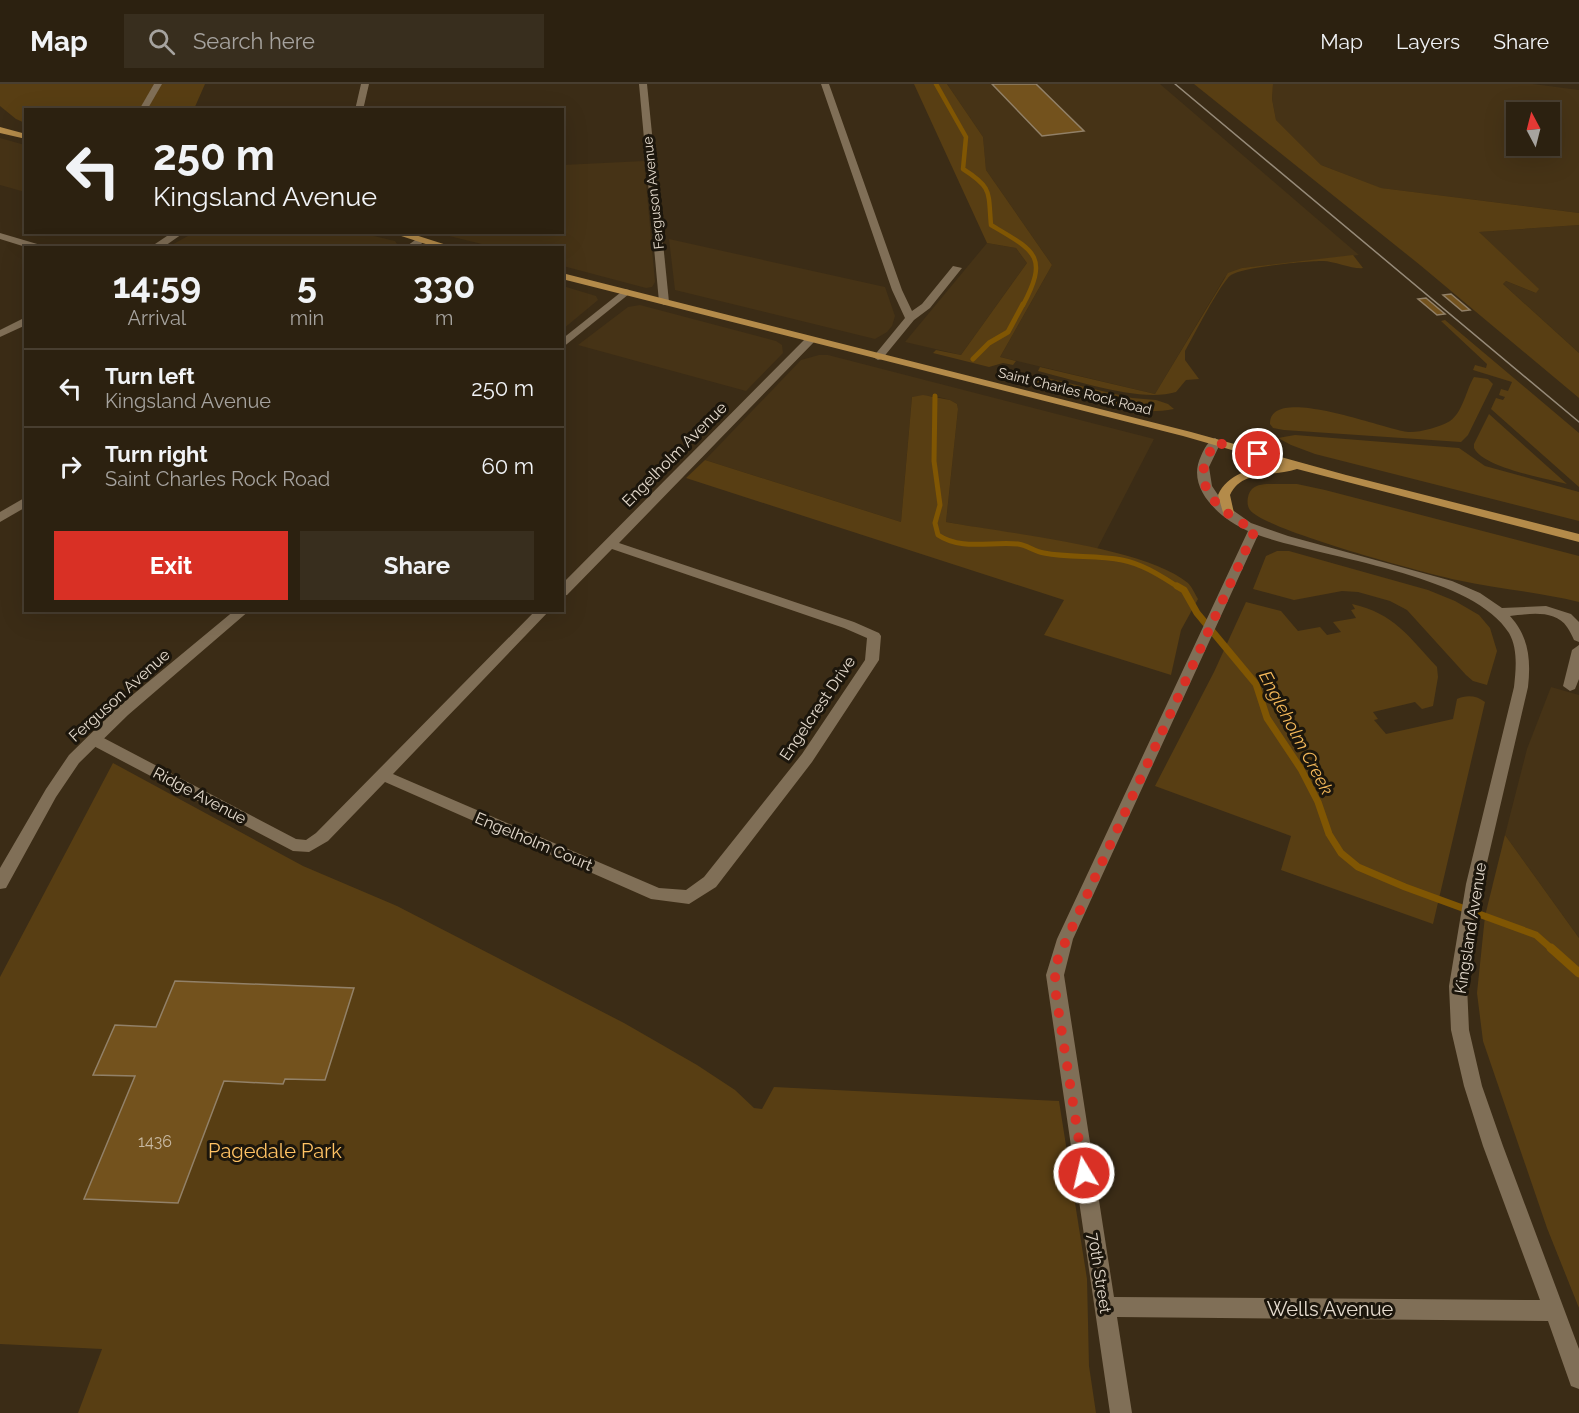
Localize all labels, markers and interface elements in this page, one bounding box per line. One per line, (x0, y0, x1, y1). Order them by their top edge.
search box (124, 14, 544, 68)
text: Map (30, 25, 88, 58)
icon: search (145, 25, 178, 58)
text: Search here (193, 28, 315, 54)
text: Map (1320, 29, 1363, 54)
text: Layers (1396, 29, 1460, 54)
text: Share (1493, 29, 1549, 54)
north arrow (1506, 102, 1560, 156)
map controls (1506, 102, 1560, 156)
text: 250 m (153, 131, 275, 180)
icon: left (54, 132, 132, 210)
street label: Ferguson Avenue (639, 136, 667, 250)
text: Kingsland Avenue (153, 181, 377, 212)
text: 14:59 (113, 264, 201, 306)
text: 5 (297, 264, 317, 306)
text: 330 (413, 264, 475, 306)
text: Arrival (128, 306, 186, 330)
text: min (290, 306, 324, 330)
text: m (435, 306, 453, 330)
text: Turn left (105, 363, 195, 389)
street label: Saint Charles Rock Road (997, 364, 1153, 418)
icon: left (54, 372, 87, 405)
text: 250 m (471, 375, 534, 401)
text: Kingsland Avenue (105, 389, 271, 413)
street label: Engelholm Avenue (618, 398, 731, 511)
pin (1232, 428, 1283, 479)
icon: arrive (1241, 437, 1274, 470)
text: Turn right (105, 441, 208, 467)
icon: right (54, 450, 87, 483)
text: 60 m (481, 453, 534, 479)
text: Saint Charles Rock Road (105, 467, 330, 491)
button: Exit (54, 531, 288, 600)
button: Share (300, 531, 534, 600)
street label: Ferguson Avenue (65, 645, 174, 746)
street label: Engelcrest Drive (776, 653, 859, 764)
water label: Engleholm Creek (1255, 667, 1338, 799)
street label: Ridge Avenue (150, 763, 250, 828)
street label: Engelholm Court (472, 808, 596, 875)
street label: Kingsland Avenue (1451, 861, 1490, 995)
house number: 1436 (138, 1132, 172, 1151)
park label: Pagedale Park (208, 1139, 342, 1163)
position arrow (1052, 1141, 1116, 1205)
street label: 70th Street (1084, 1231, 1115, 1315)
street label: Wells Avenue (1267, 1297, 1394, 1321)

